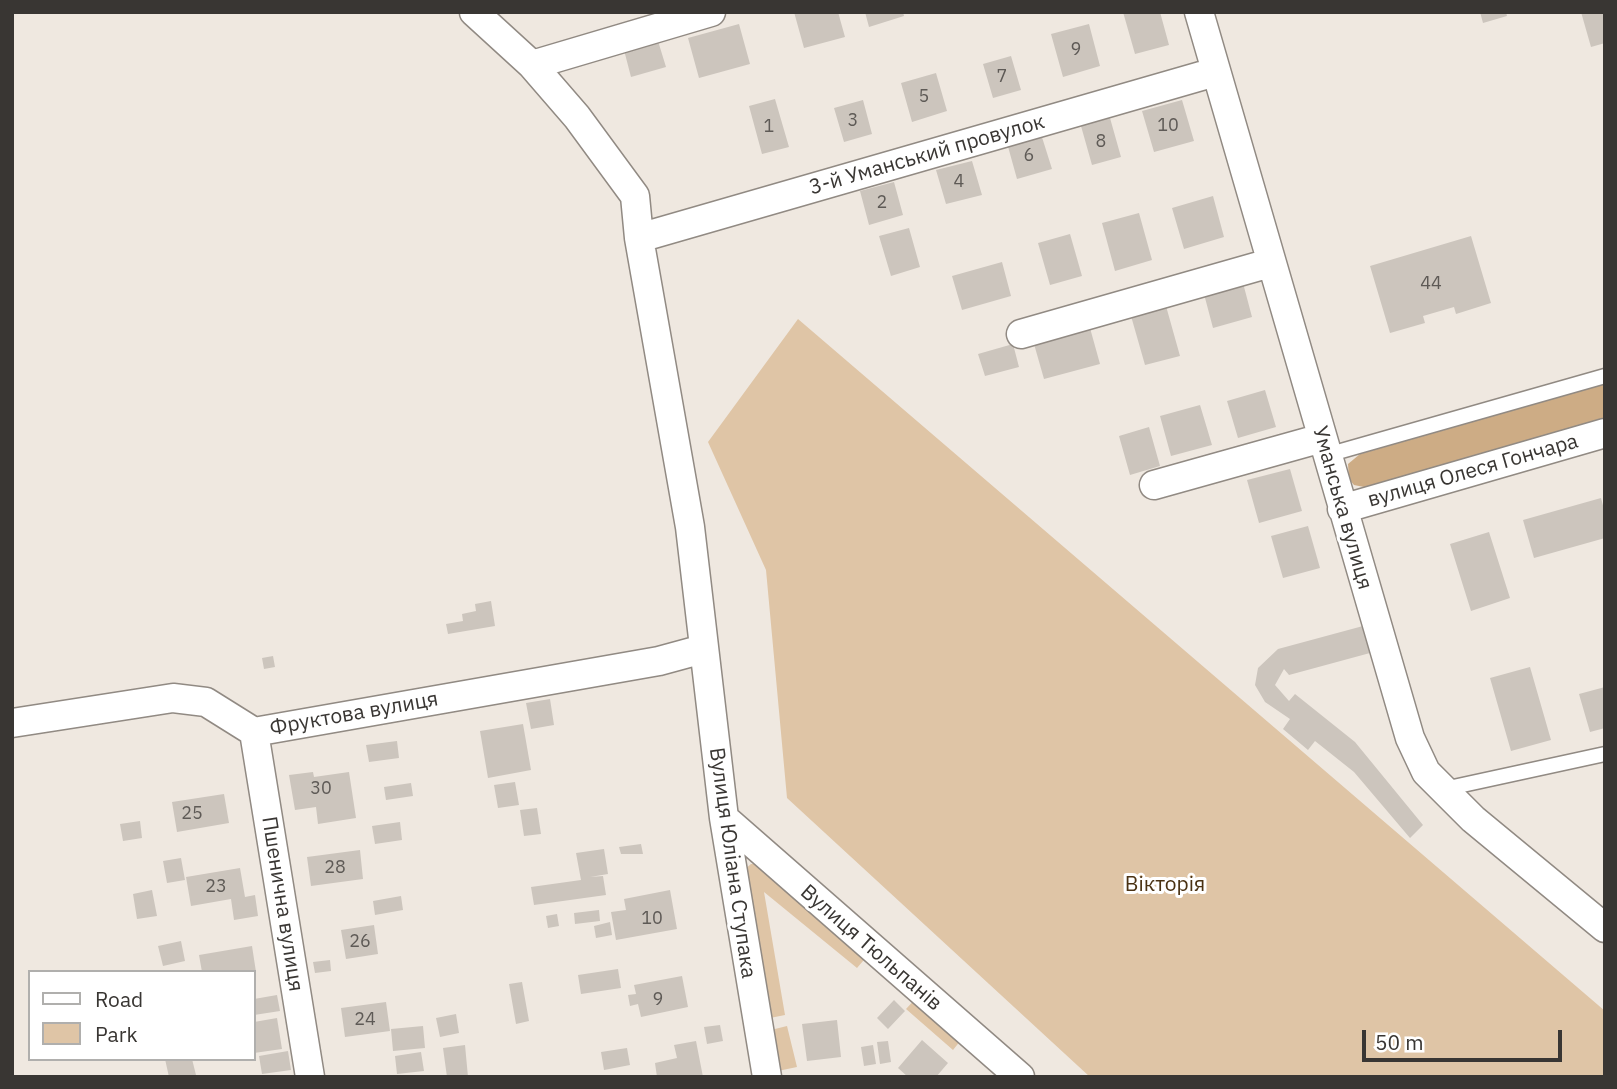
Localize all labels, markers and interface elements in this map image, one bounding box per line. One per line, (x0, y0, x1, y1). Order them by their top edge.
house number: 9 (1071, 39, 1081, 61)
house number: 7 (997, 66, 1007, 88)
house number: 5 (919, 86, 929, 108)
street label: 3-й Уманський провулок (806, 109, 1048, 201)
house number: 3 (848, 110, 858, 132)
house number: 10 (1157, 115, 1179, 137)
house number: 1 (764, 116, 774, 138)
house number: 8 (1096, 131, 1106, 153)
house number: 6 (1024, 145, 1034, 167)
house number: 4 (954, 171, 964, 193)
house number: 2 (877, 192, 887, 214)
house number: 44 (1420, 273, 1442, 295)
street label: Уманська вулиця (1307, 423, 1377, 593)
street label: вулиця Олеся Гончара (1365, 429, 1581, 513)
street label: Фруктова вулиця (268, 687, 440, 741)
street label: Вулиця Юліана Ступака (703, 746, 761, 980)
house number: 30 (310, 778, 332, 800)
house number: 25 (181, 803, 203, 825)
street label: Пшенична вулиця (256, 815, 308, 993)
house number: 28 (324, 857, 346, 879)
park label: Вікторія (1125, 872, 1205, 898)
house number: 23 (205, 876, 227, 898)
street label: Вулиця Тюльпанів (795, 880, 947, 1016)
house number: 10 (641, 908, 663, 930)
house number: 26 (349, 931, 371, 953)
legend (28, 970, 256, 1061)
text: Road (95, 985, 143, 1013)
house number: 9 (653, 989, 663, 1011)
house number: 24 (354, 1009, 376, 1031)
scale bar (1365, 1016, 1564, 1060)
text: Park (95, 1020, 138, 1048)
text: 50 m (1375, 1028, 1424, 1056)

